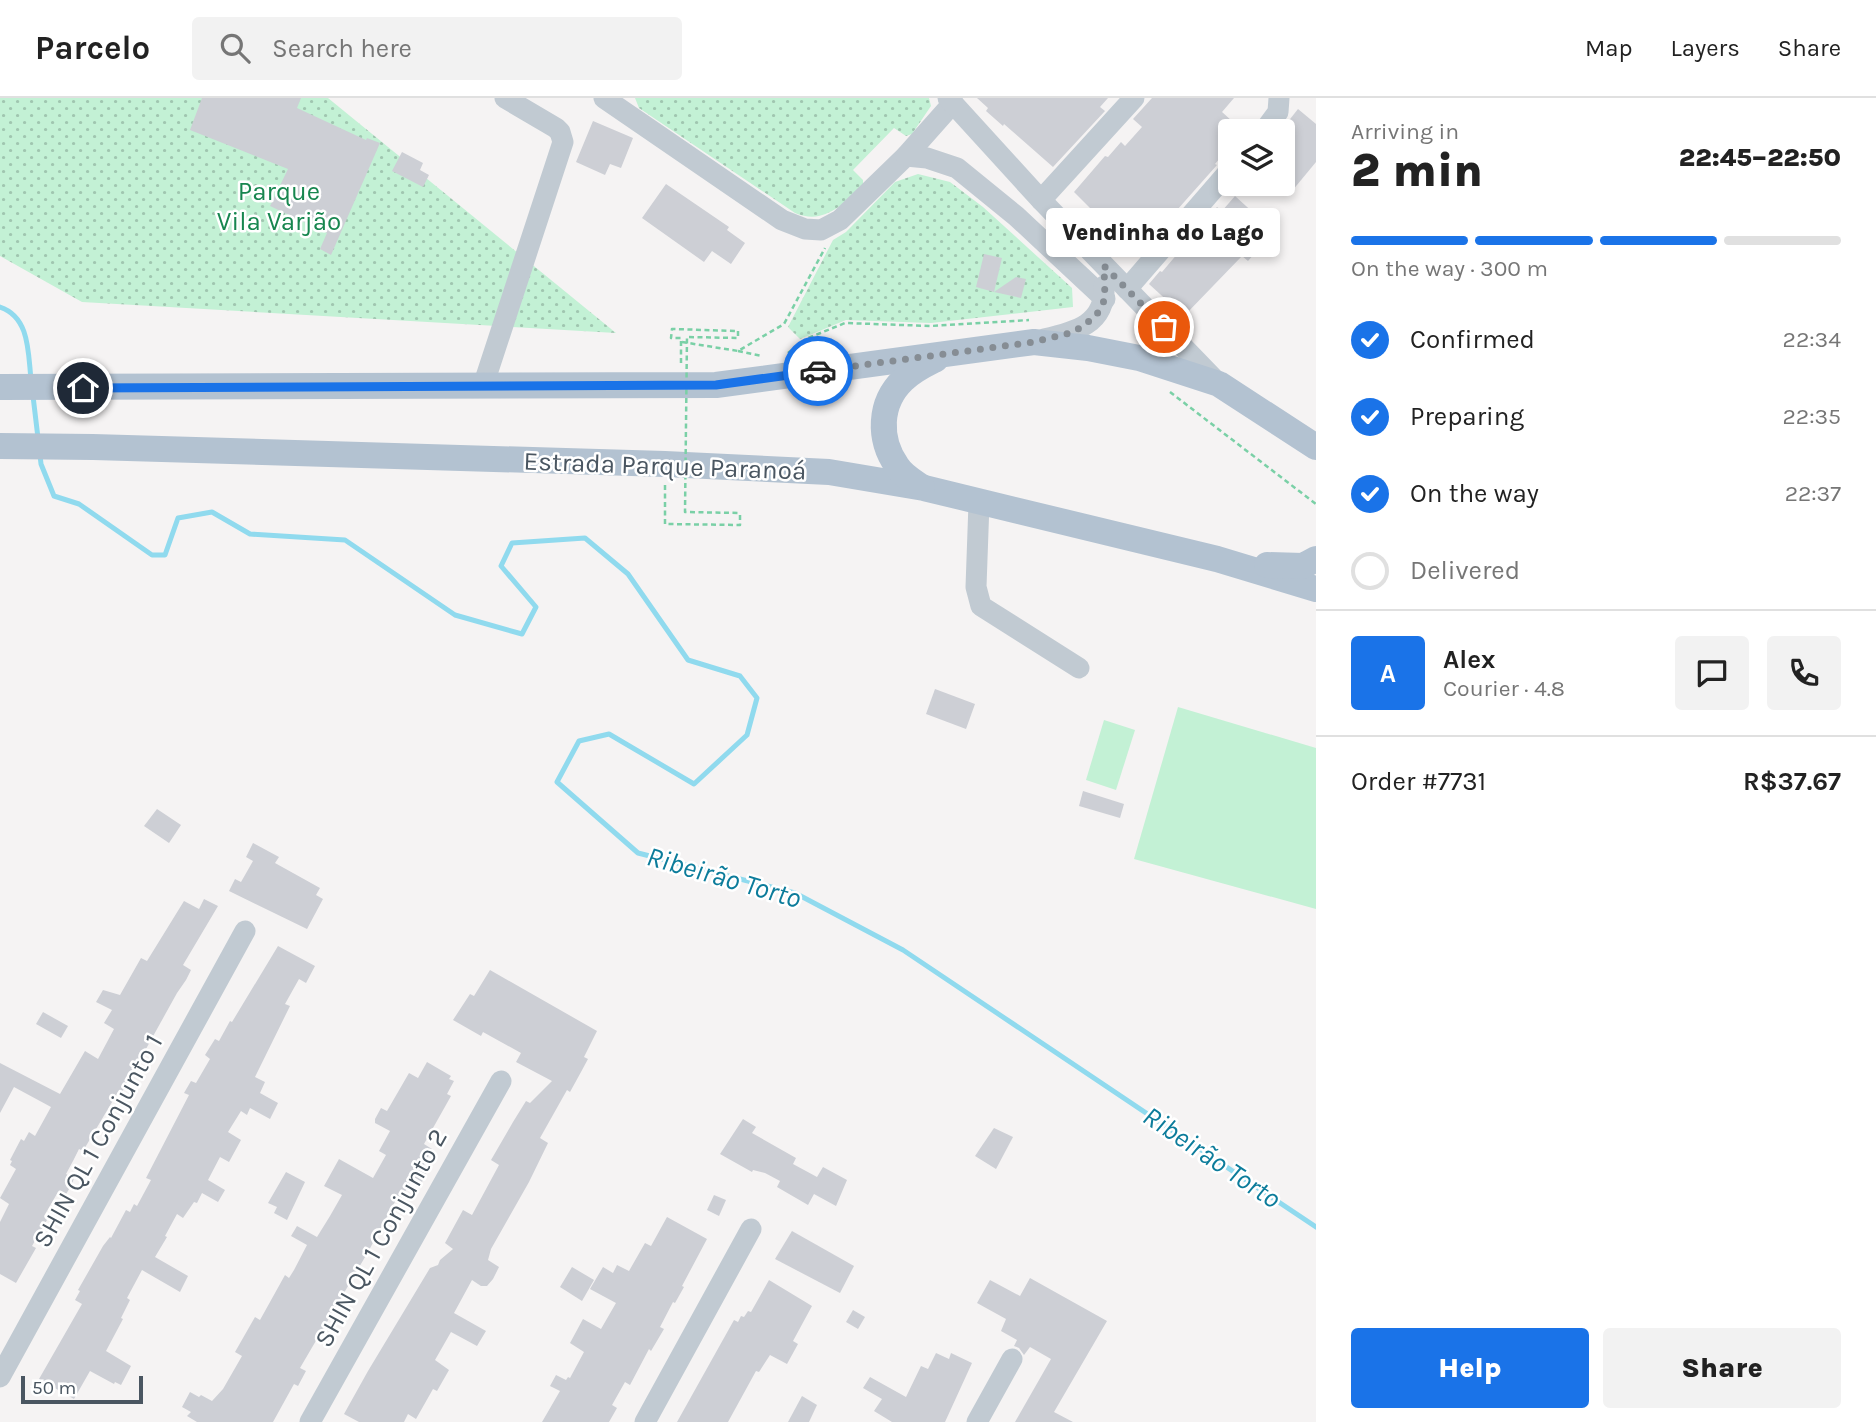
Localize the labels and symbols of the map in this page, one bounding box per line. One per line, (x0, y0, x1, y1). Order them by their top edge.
park label: Parque Vila Varjão (217, 176, 341, 237)
callout: Vendinha do Lago (1047, 208, 1281, 257)
pin (1134, 297, 1194, 357)
courier (783, 336, 853, 406)
pin (53, 358, 113, 418)
street label: Estrada Parque Paranoá (523, 446, 807, 486)
water label: Ribeirão Torto (643, 839, 805, 915)
street label: SHIN QL 1 Conjunto 1 (27, 1029, 169, 1253)
water label: Ribeirão Torto (1137, 1099, 1287, 1215)
street label: SHIN QL 1 Conjunto 2 (308, 1123, 454, 1353)
scale bar (21, 1373, 144, 1405)

